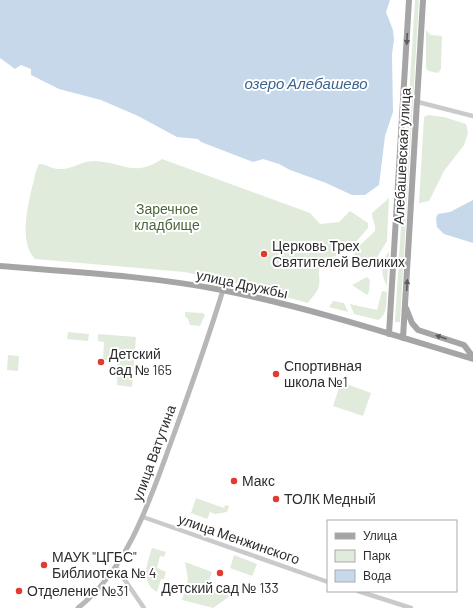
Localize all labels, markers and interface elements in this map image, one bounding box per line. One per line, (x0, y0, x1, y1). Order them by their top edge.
one-way arrow (404, 33, 410, 46)
water label: озеро Алебашево (244, 74, 368, 92)
street label: Алебашевская улица (389, 87, 414, 225)
park label: Заречное кладбище (134, 200, 200, 233)
place label: Церковь Трех Святителей Великих (272, 237, 405, 270)
marker: Церковь Трех Святителей Великих (259, 249, 269, 259)
street label: улица Дружбы (195, 266, 289, 302)
one-way arrow (404, 279, 411, 291)
one-way arrow (434, 334, 446, 340)
place label: Детский сад № 165 (109, 345, 172, 378)
marker: Детский сад № 165 (96, 357, 106, 367)
place label: Спортивная школа №1 (284, 357, 362, 390)
marker: Спортивная школа №1 (271, 369, 281, 379)
street label: улица Ватутина (128, 402, 179, 503)
place label: Макс (242, 472, 275, 489)
marker: Макс (229, 476, 239, 486)
place label: ТОЛК Медный (284, 490, 376, 507)
marker: ТОЛК Медный (271, 494, 281, 504)
street label: улица Менжинского (176, 510, 302, 567)
legend (327, 520, 457, 592)
text: Улица (363, 528, 397, 543)
place label: МАУК "ЦГБС" Библиотека № 4 (52, 548, 156, 581)
text: Парк (363, 548, 391, 563)
marker: МАУК "ЦГБС" Библиотека № 4 (39, 560, 49, 570)
marker: Детский сад № 133 (215, 568, 225, 578)
text: Вода (363, 568, 391, 583)
place label: Детский сад № 133 (161, 579, 279, 596)
place label: Отделение №31 (27, 582, 128, 599)
marker: Отделение №31 (14, 586, 24, 596)

